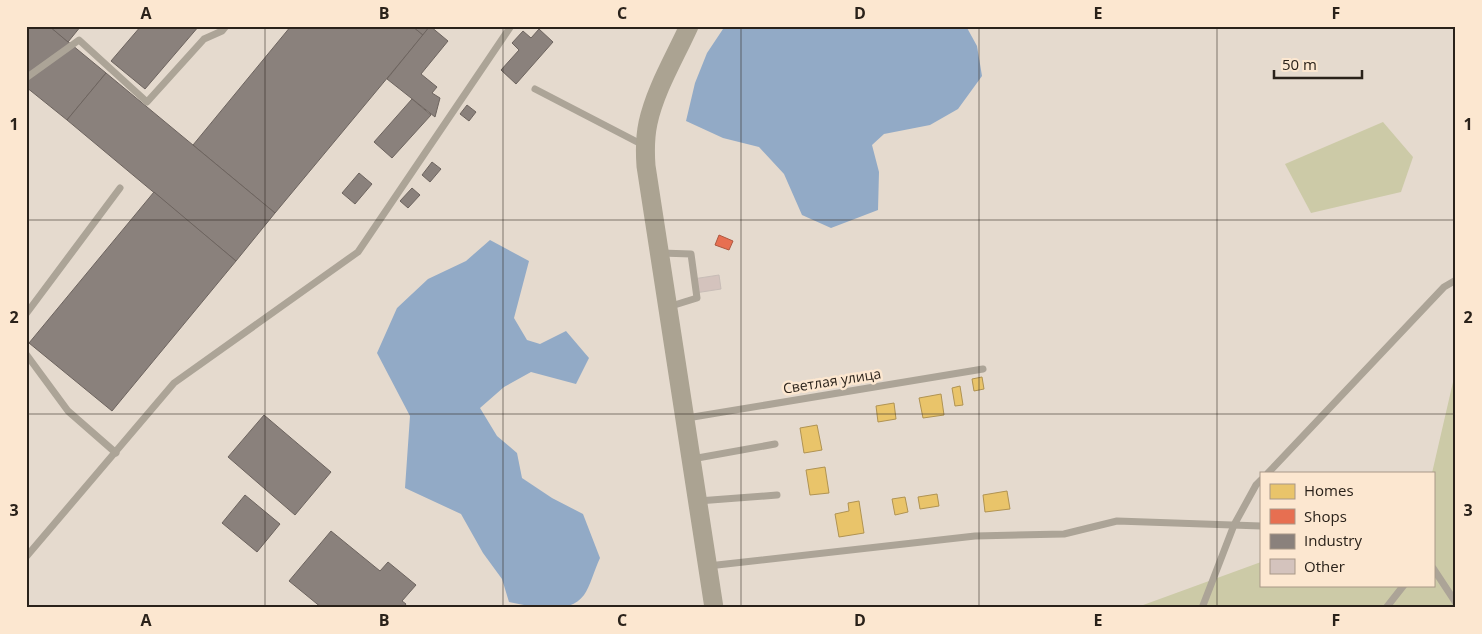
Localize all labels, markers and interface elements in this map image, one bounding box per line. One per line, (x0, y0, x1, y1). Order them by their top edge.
text: A (140, 2, 152, 24)
text: B (379, 2, 389, 24)
text: C (617, 2, 627, 24)
text: D (854, 2, 866, 24)
text: E (1094, 2, 1103, 24)
text: F (1332, 2, 1340, 24)
scale bar (1274, 48, 1362, 80)
text: 50 m (1282, 54, 1317, 74)
text: 1 (9, 113, 19, 135)
text: 1 (1463, 113, 1473, 135)
text: 2 (9, 306, 19, 328)
text: 2 (1463, 306, 1473, 328)
street label: Светлая улица (782, 363, 882, 398)
legend (1260, 472, 1434, 586)
text: Homes (1304, 480, 1354, 500)
text: 3 (9, 499, 19, 521)
text: 3 (1463, 499, 1473, 521)
text: Shops (1304, 506, 1347, 526)
text: Industry (1304, 530, 1362, 550)
text: Other (1304, 556, 1345, 576)
text: A (140, 609, 152, 631)
text: B (379, 609, 389, 631)
text: C (617, 609, 627, 631)
text: D (854, 609, 866, 631)
text: E (1094, 609, 1103, 631)
text: F (1332, 609, 1340, 631)

